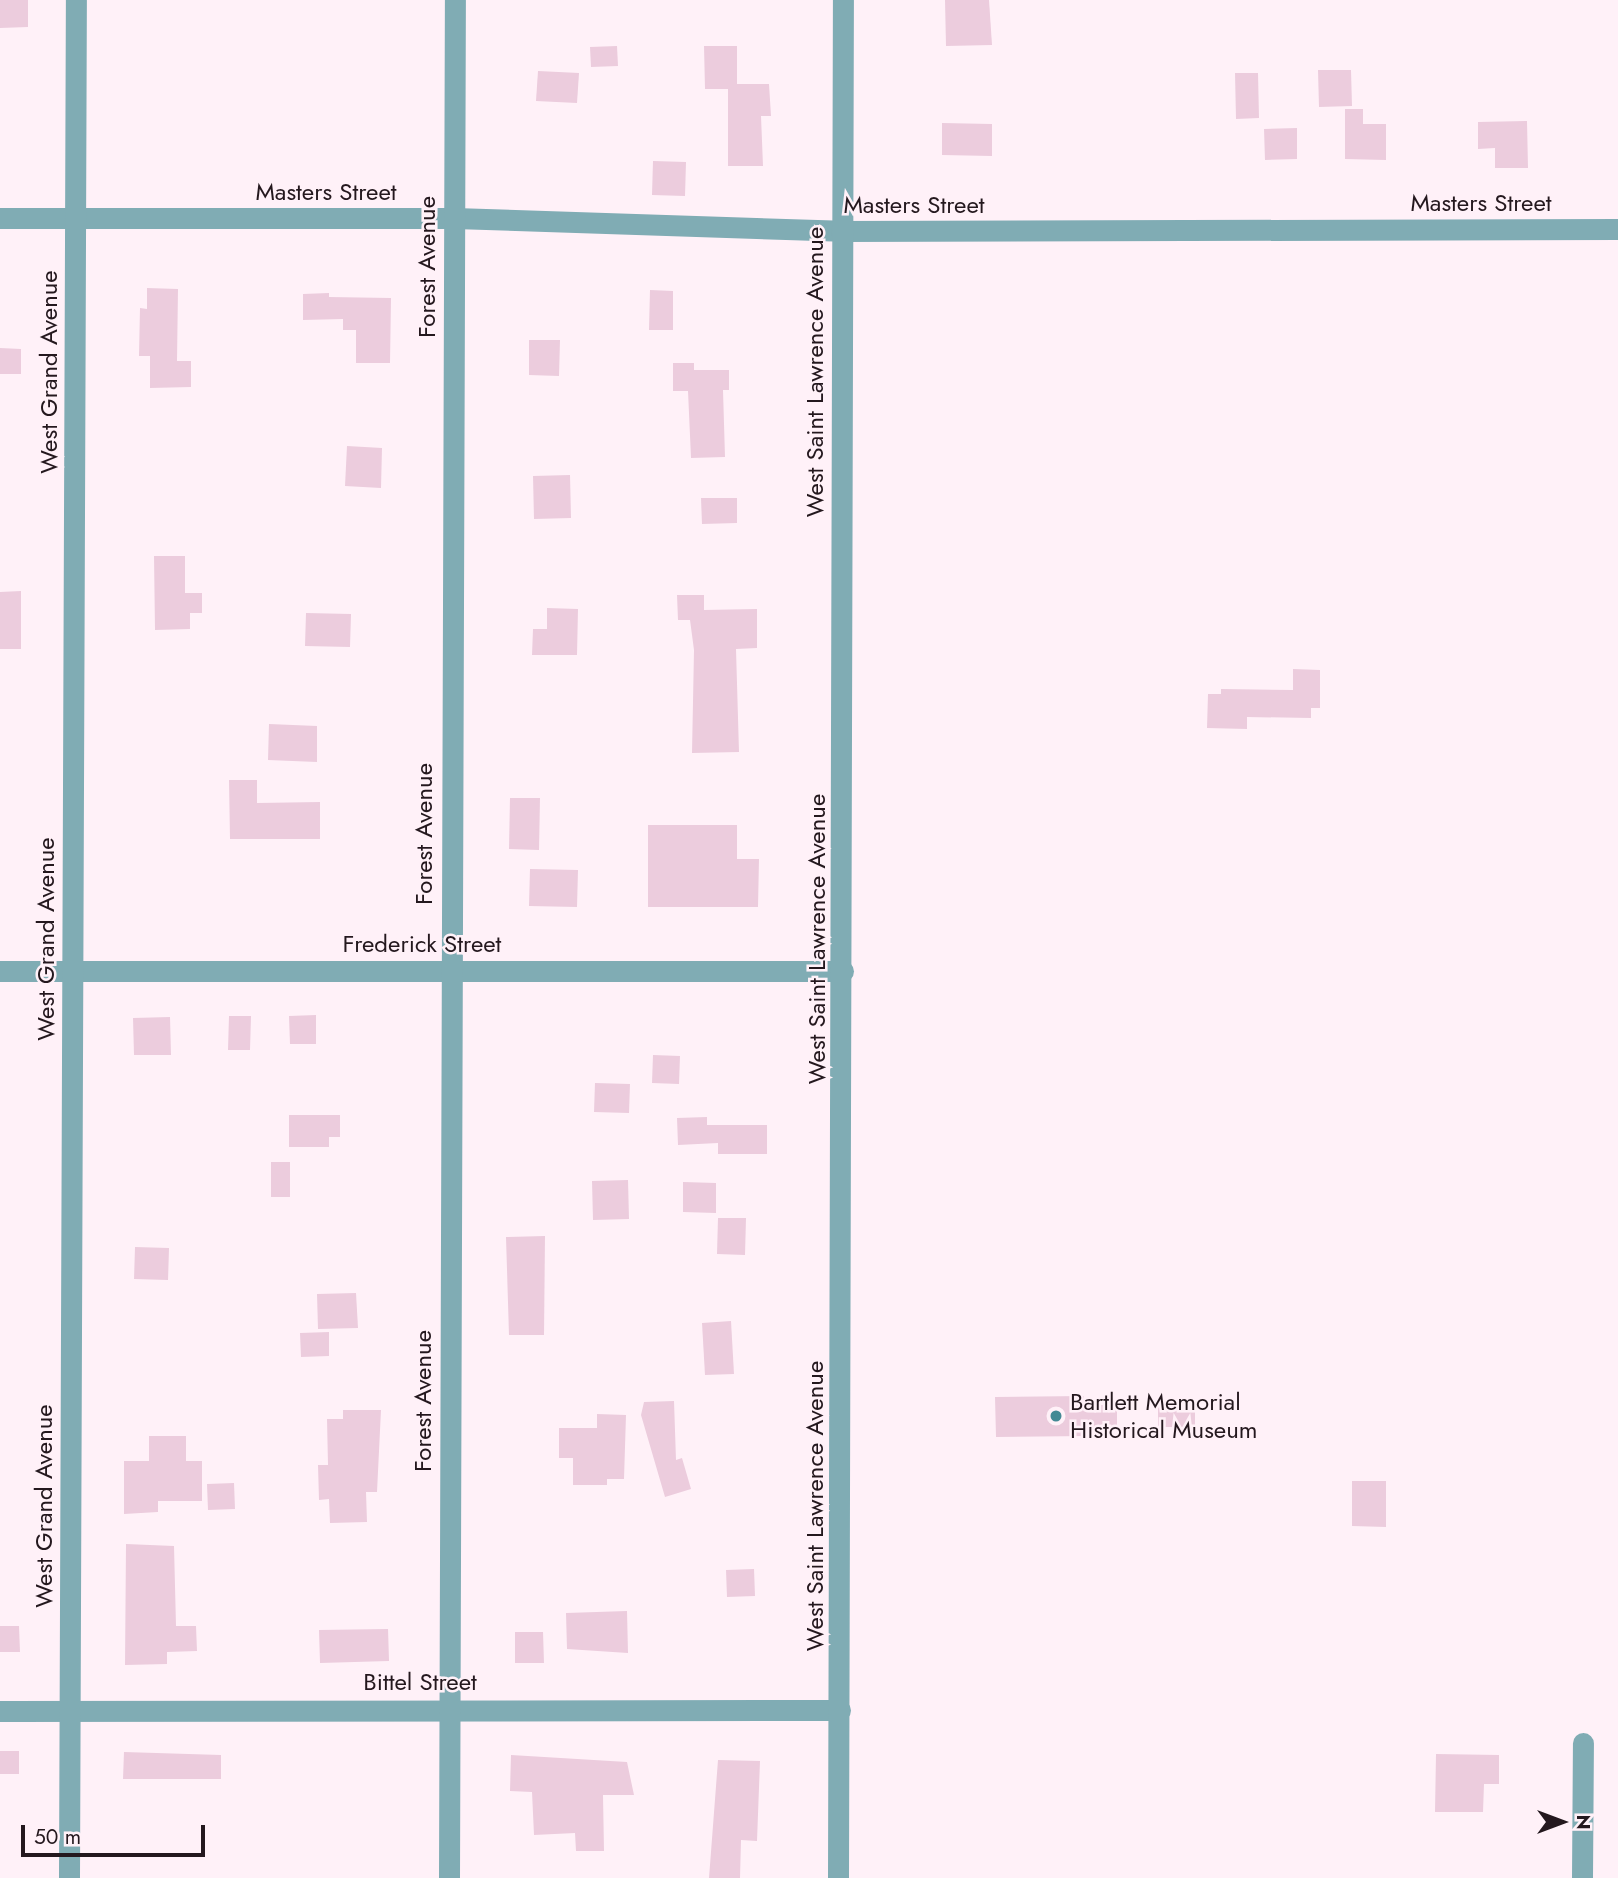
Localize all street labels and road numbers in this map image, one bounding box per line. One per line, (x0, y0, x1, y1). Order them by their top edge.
street label: Masters Street (255, 178, 397, 206)
street label: Masters Street (1410, 189, 1552, 217)
street label: Masters Street (843, 191, 985, 219)
street label: Forest Avenue (413, 196, 441, 338)
street label: West Saint Lawrence Avenue (801, 227, 829, 517)
street label: West Grand Avenue (35, 270, 63, 474)
street label: Forest Avenue (410, 763, 438, 905)
street label: West Saint Lawrence Avenue (803, 794, 831, 1084)
street label: West Grand Avenue (32, 837, 60, 1041)
street label: Frederick Street (343, 930, 501, 958)
street label: Forest Avenue (409, 1330, 437, 1472)
street label: West Saint Lawrence Avenue (801, 1361, 829, 1651)
street label: West Grand Avenue (30, 1404, 58, 1608)
street label: Bittel Street (363, 1668, 477, 1696)

